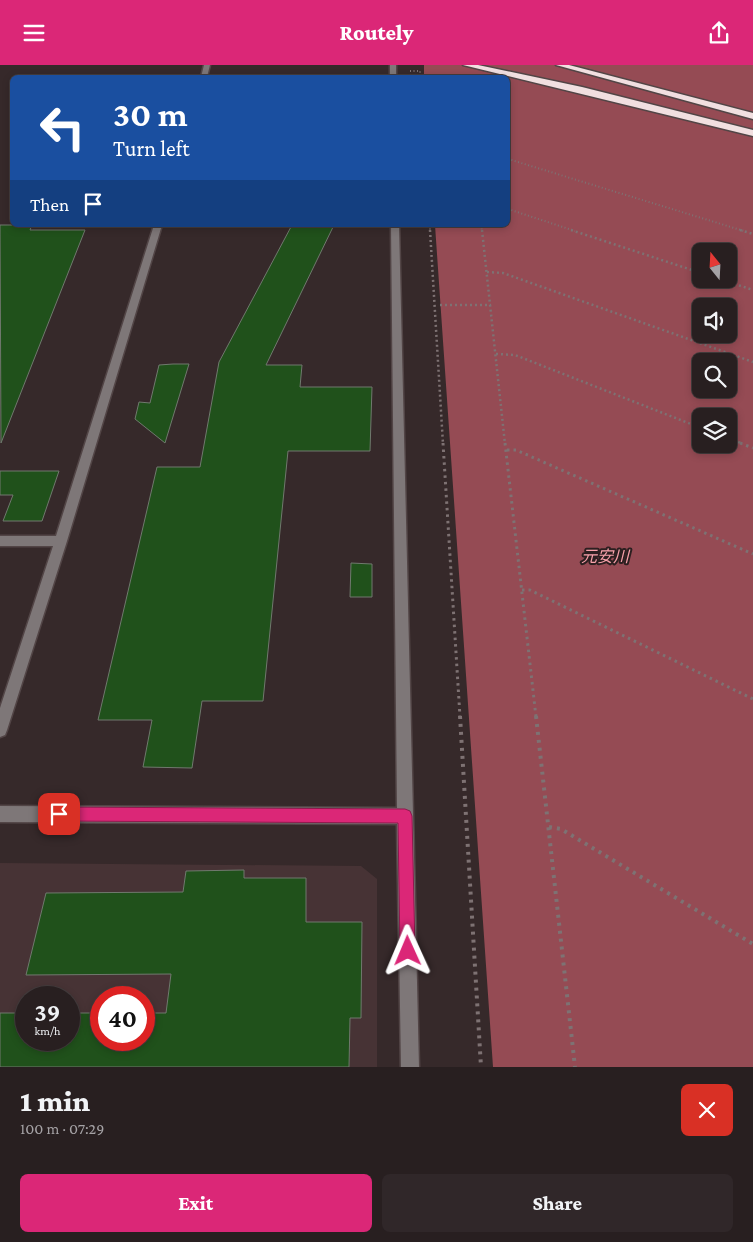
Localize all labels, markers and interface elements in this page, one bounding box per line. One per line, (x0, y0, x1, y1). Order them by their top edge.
icon: menu (20, 19, 48, 47)
icon: share (705, 19, 733, 47)
text: Routely (340, 20, 413, 45)
icon: left (30, 95, 95, 160)
text: 30 m (113, 95, 188, 134)
text: Turn left (113, 136, 190, 161)
icon: arrive (79, 190, 107, 218)
text: Then (30, 194, 69, 215)
north arrow (692, 243, 738, 287)
map controls (692, 243, 737, 453)
button: sound (692, 298, 737, 343)
button: search (692, 353, 737, 398)
button: layers (692, 408, 737, 453)
water label: 元安川 (581, 548, 631, 565)
pin (38, 793, 80, 835)
icon: arrive (45, 800, 73, 828)
position arrow (381, 924, 433, 976)
speed limit sign: 40 (90, 986, 155, 1051)
text: 39 (35, 999, 60, 1026)
text: km/h (35, 1024, 60, 1038)
text: 1 min (20, 1084, 90, 1117)
button: close (681, 1084, 733, 1136)
text: 100 m · 07:29 (20, 1120, 104, 1137)
button: Exit (20, 1174, 372, 1232)
button: Share (382, 1174, 733, 1232)

